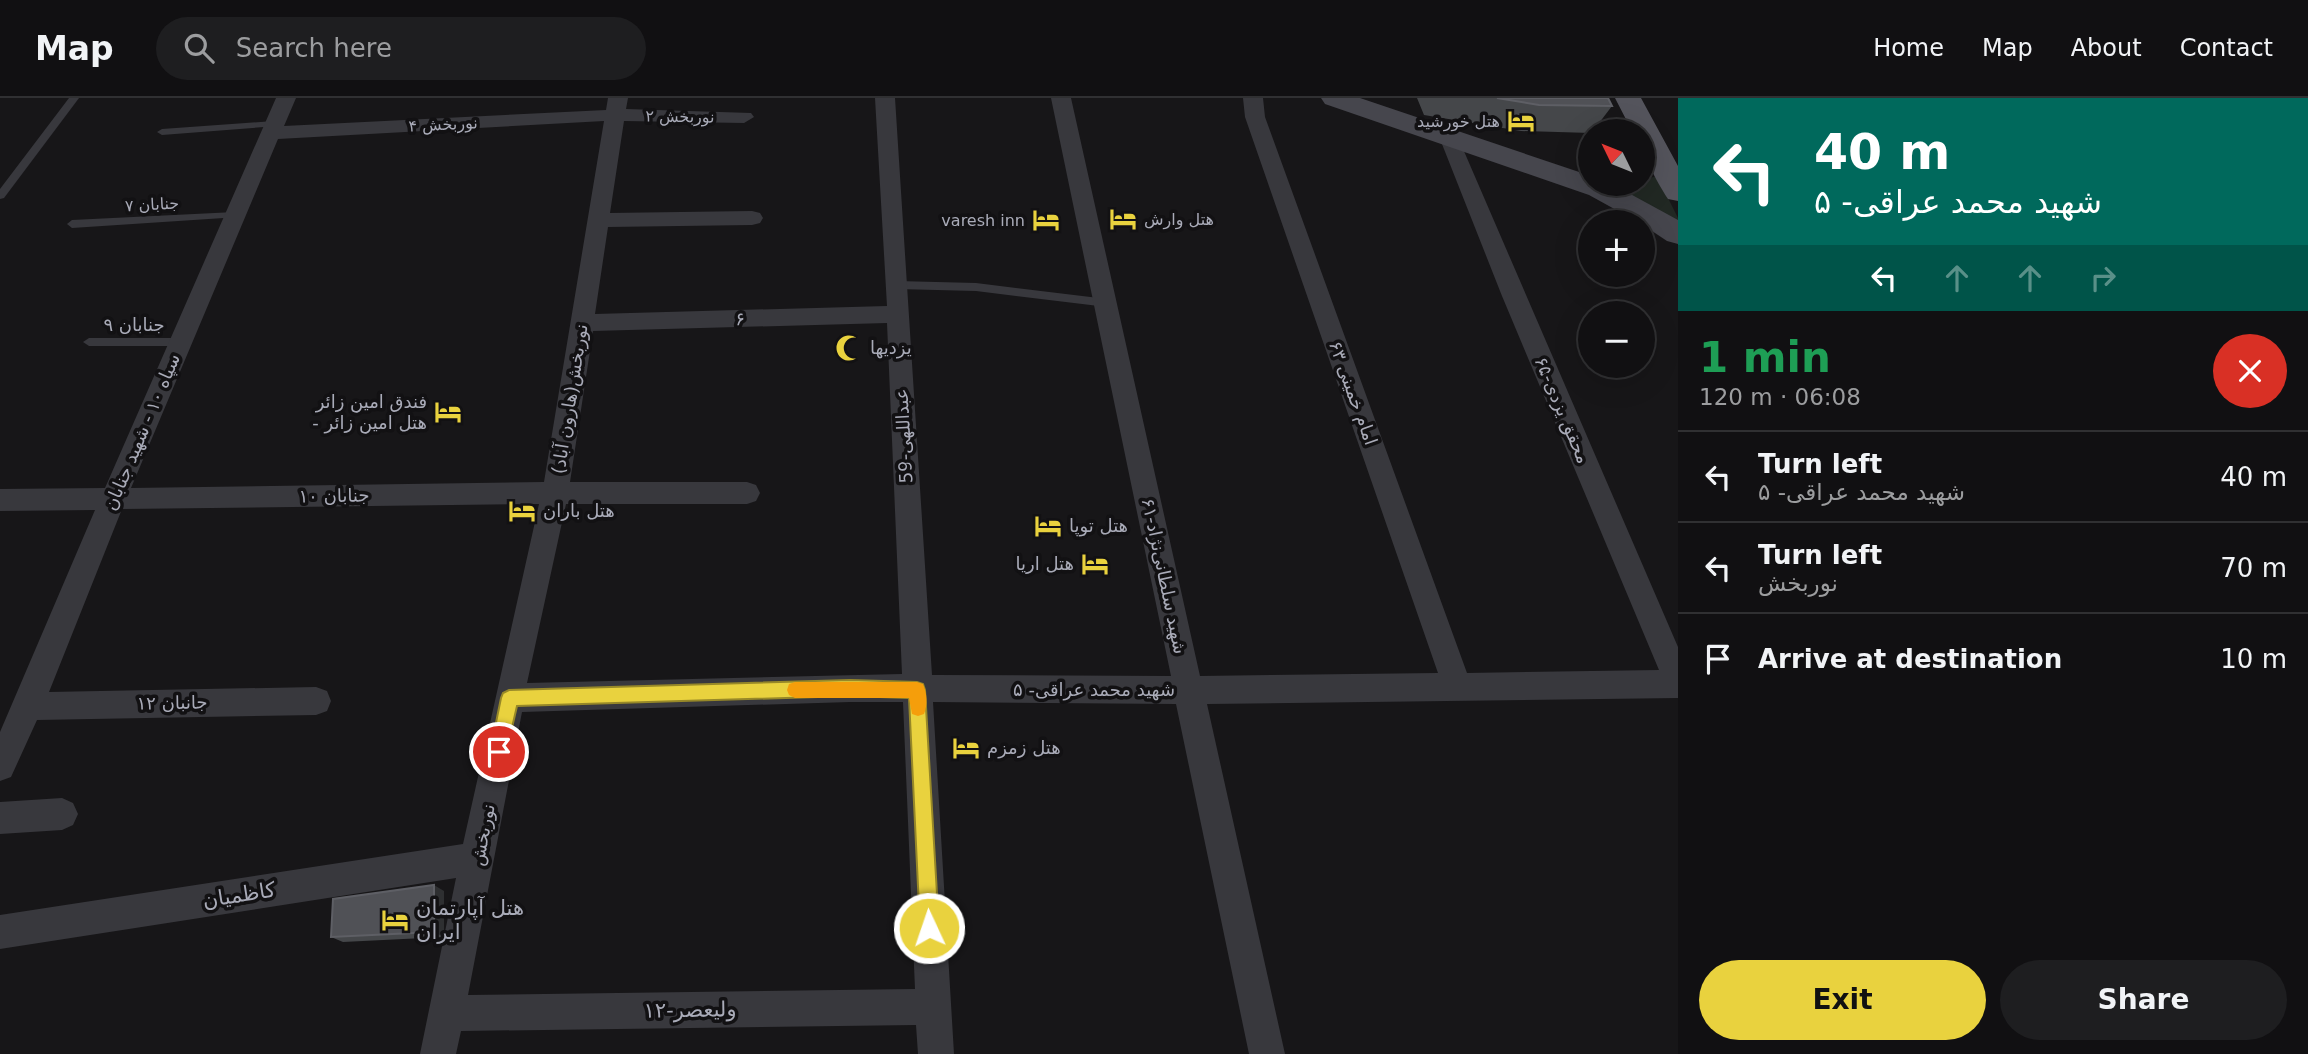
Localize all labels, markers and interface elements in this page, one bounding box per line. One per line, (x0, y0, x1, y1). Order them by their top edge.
search box (156, 17, 646, 80)
text: Map (35, 29, 114, 68)
icon: search (180, 29, 218, 67)
text: Search here (236, 33, 392, 63)
text: Home (1873, 34, 1944, 62)
text: Map (1982, 34, 2033, 62)
text: About (2071, 34, 2142, 62)
text: Contact (2180, 34, 2273, 62)
street label: نوربخش ۲ (645, 106, 715, 128)
hotel icon: هتل خورشید (1506, 106, 1536, 136)
place label: هتل خورشید (1417, 112, 1500, 132)
street label: نوربخش ۴ (408, 113, 478, 137)
north arrow (1578, 119, 1656, 196)
map controls (1578, 119, 1655, 378)
text: 40 m (1814, 124, 1950, 181)
icon: left (1699, 126, 1790, 217)
text: شهید محمد عراقی- ۵ (1814, 183, 2102, 221)
street label: جنابان ۷ (124, 194, 180, 215)
hotel icon: هتل وارش (1108, 204, 1138, 234)
hotel icon: varesh inn (1031, 205, 1061, 235)
place label: هتل وارش (1144, 210, 1214, 230)
button: + (1578, 210, 1655, 287)
place label: varesh inn (941, 211, 1025, 230)
icon: left (1865, 259, 1903, 297)
icon: ahead (1938, 259, 1976, 297)
icon: ahead (2011, 259, 2049, 297)
icon: right (2084, 259, 2122, 297)
button: − (1578, 301, 1655, 378)
street label: ۶ (735, 308, 745, 329)
street label: جنابان ۹ (103, 314, 165, 335)
street label: نوربخش(هارون آباد) (546, 322, 593, 476)
mosque icon: یزدیها (834, 333, 864, 363)
text: 1 min (1699, 333, 1831, 382)
button: close (2213, 334, 2287, 408)
place label: یزدیها (870, 337, 912, 359)
street label: امام خمینی ۶۳ (1325, 338, 1382, 448)
street label: سپاه ۱۰ - شهید جنابان (99, 350, 185, 514)
street label: محقق یزدی-۶۵ (1530, 353, 1594, 467)
text: 120 m · 06:08 (1699, 384, 1861, 410)
street label: عبداللهی-59 (891, 388, 917, 484)
place label: فندق امین زائر - هتل امین زائر (312, 391, 427, 434)
hotel icon: فندق امین زائر - هتل امین زائر (433, 397, 463, 427)
text: Turn left (1758, 449, 1882, 479)
icon: left (1699, 458, 1737, 496)
text: 40 m (2220, 462, 2287, 492)
text: شهید محمد عراقی- ۵ (1758, 479, 1965, 505)
street label: جنابان ۱۰ (298, 484, 370, 507)
hotel icon: هتل باران (507, 496, 537, 526)
street label: شهید سلطانی‌نژاد-۶۱ (1137, 496, 1191, 656)
place label: هتل باران (543, 500, 615, 521)
hotel icon: هتل توپا (1033, 511, 1063, 541)
place label: هتل توپا (1069, 515, 1128, 537)
text: Turn left (1758, 540, 1882, 570)
hotel icon: هتل اریا (1080, 549, 1110, 579)
icon: left (1699, 549, 1737, 587)
place label: هتل اریا (1016, 553, 1074, 574)
text: 70 m (2220, 553, 2287, 583)
text: نوربخش (1758, 570, 1838, 596)
icon: arrive (1699, 640, 1737, 678)
text: Arrive at destination (1758, 644, 2062, 674)
text: 10 m (2220, 644, 2287, 674)
street label: شهید محمد عراقی- ۵ (1013, 679, 1175, 701)
street label: جانبان ۱۲ (136, 691, 208, 714)
pin (469, 722, 529, 782)
icon: arrive (480, 733, 518, 771)
hotel icon: هتل زمزم (951, 733, 981, 763)
place label: هتل زمزم (987, 737, 1061, 759)
street label: نوربخش (466, 802, 500, 868)
street label: کاظمیان (201, 877, 277, 913)
position arrow (892, 891, 966, 965)
place label: هتل آپارتمان ایران (416, 895, 524, 944)
hotel icon: هتل آپارتمان ایران (380, 905, 410, 935)
button: Exit (1699, 960, 1986, 1040)
button: Share (2000, 960, 2287, 1040)
street label: ولیعصر-۱۲ (643, 997, 737, 1023)

